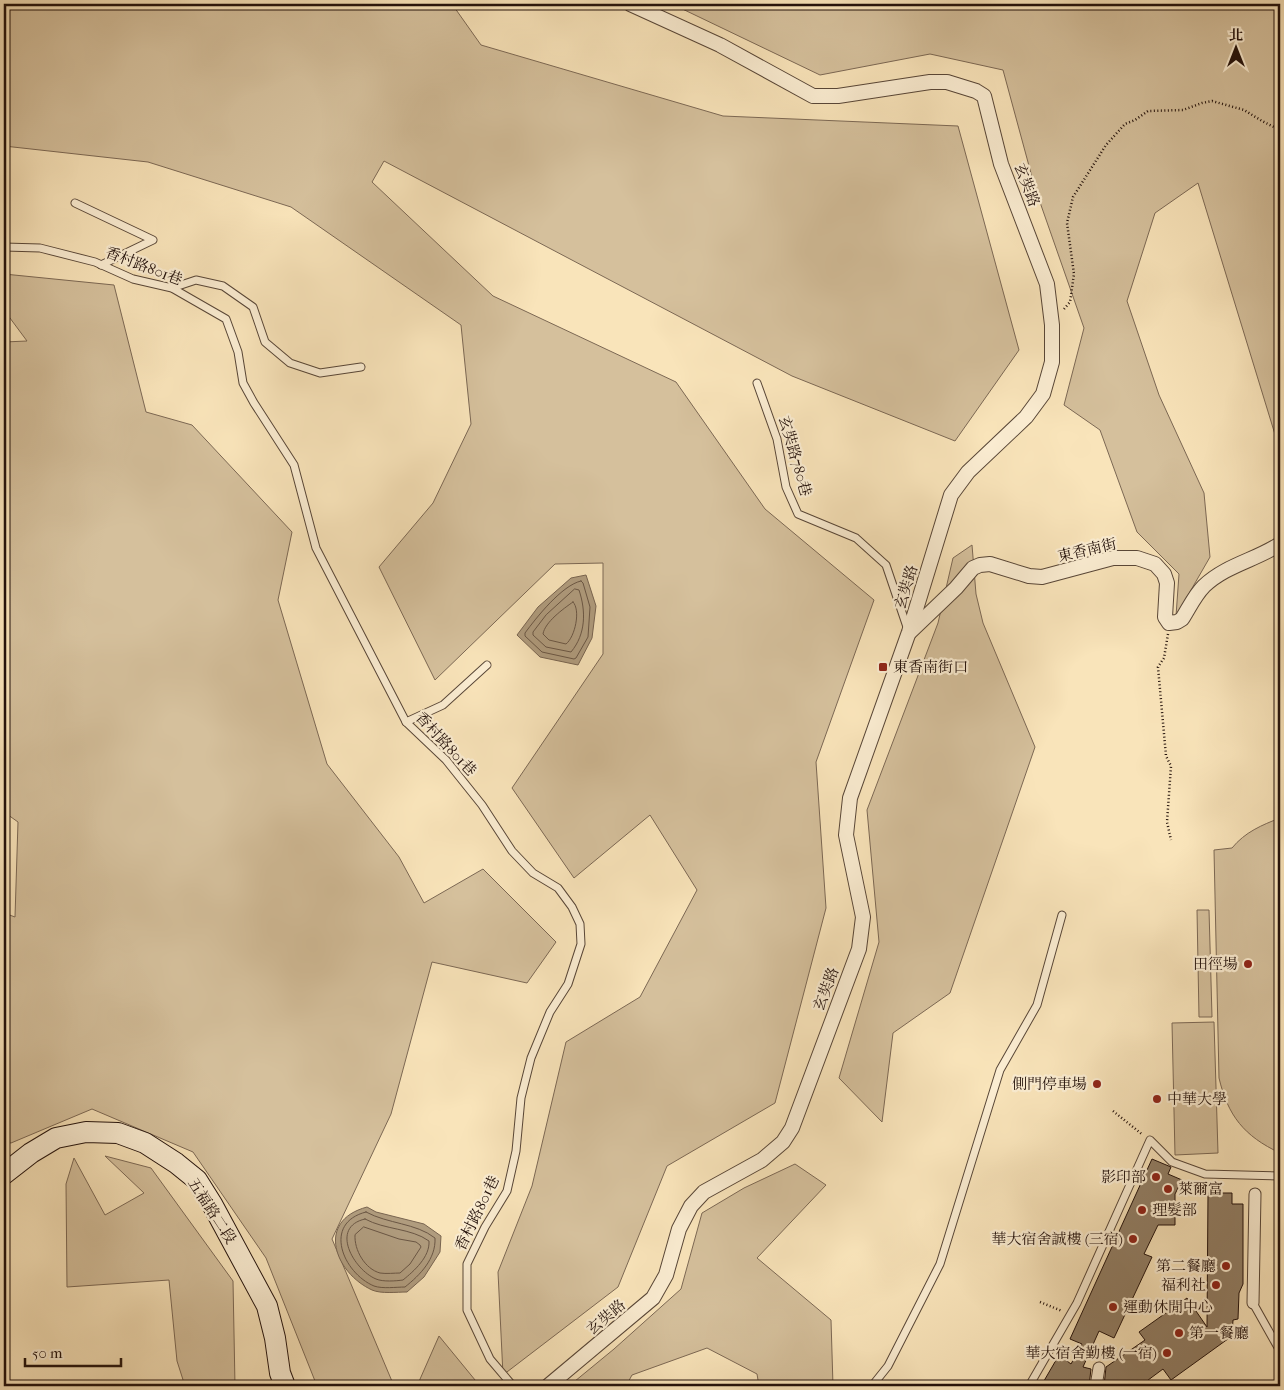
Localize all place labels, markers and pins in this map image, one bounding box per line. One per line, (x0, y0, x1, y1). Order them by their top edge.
place label: 東香南街口 (893, 658, 968, 676)
marker: 東香南街口 (877, 661, 889, 673)
place label: 田徑場 (1193, 955, 1238, 973)
marker: 田徑場 (1242, 958, 1254, 970)
place label: 側門停車場 (1012, 1075, 1087, 1093)
marker: 側門停車場 (1091, 1078, 1103, 1090)
place label: 中華大學 (1167, 1090, 1227, 1108)
marker: 中華大學 (1151, 1093, 1163, 1105)
place label: 影印部 (1101, 1168, 1146, 1186)
marker: 影印部 (1150, 1171, 1162, 1183)
place label: 萊爾富 (1178, 1180, 1223, 1198)
marker: 萊爾富 (1162, 1183, 1174, 1195)
place label: 理髮部 (1152, 1201, 1197, 1219)
marker: 理髮部 (1136, 1204, 1148, 1216)
place label: 華大宿舍誠樓 (三宿) (991, 1230, 1123, 1248)
marker: 華大宿舍誠樓 (三宿) (1127, 1233, 1139, 1245)
place label: 第二餐廳 (1156, 1257, 1216, 1275)
marker: 第二餐廳 (1220, 1260, 1232, 1272)
place label: 福利社 (1161, 1276, 1206, 1294)
marker: 福利社 (1210, 1279, 1222, 1291)
place label: 運動休閒中心 (1123, 1298, 1213, 1316)
marker: 運動休閒中心 (1107, 1301, 1119, 1313)
place label: 第一餐廳 (1189, 1324, 1249, 1342)
marker: 第一餐廳 (1173, 1327, 1185, 1339)
place label: 華大宿舍勤樓 (一宿) (1025, 1344, 1157, 1362)
marker: 華大宿舍勤樓 (一宿) (1161, 1347, 1173, 1359)

